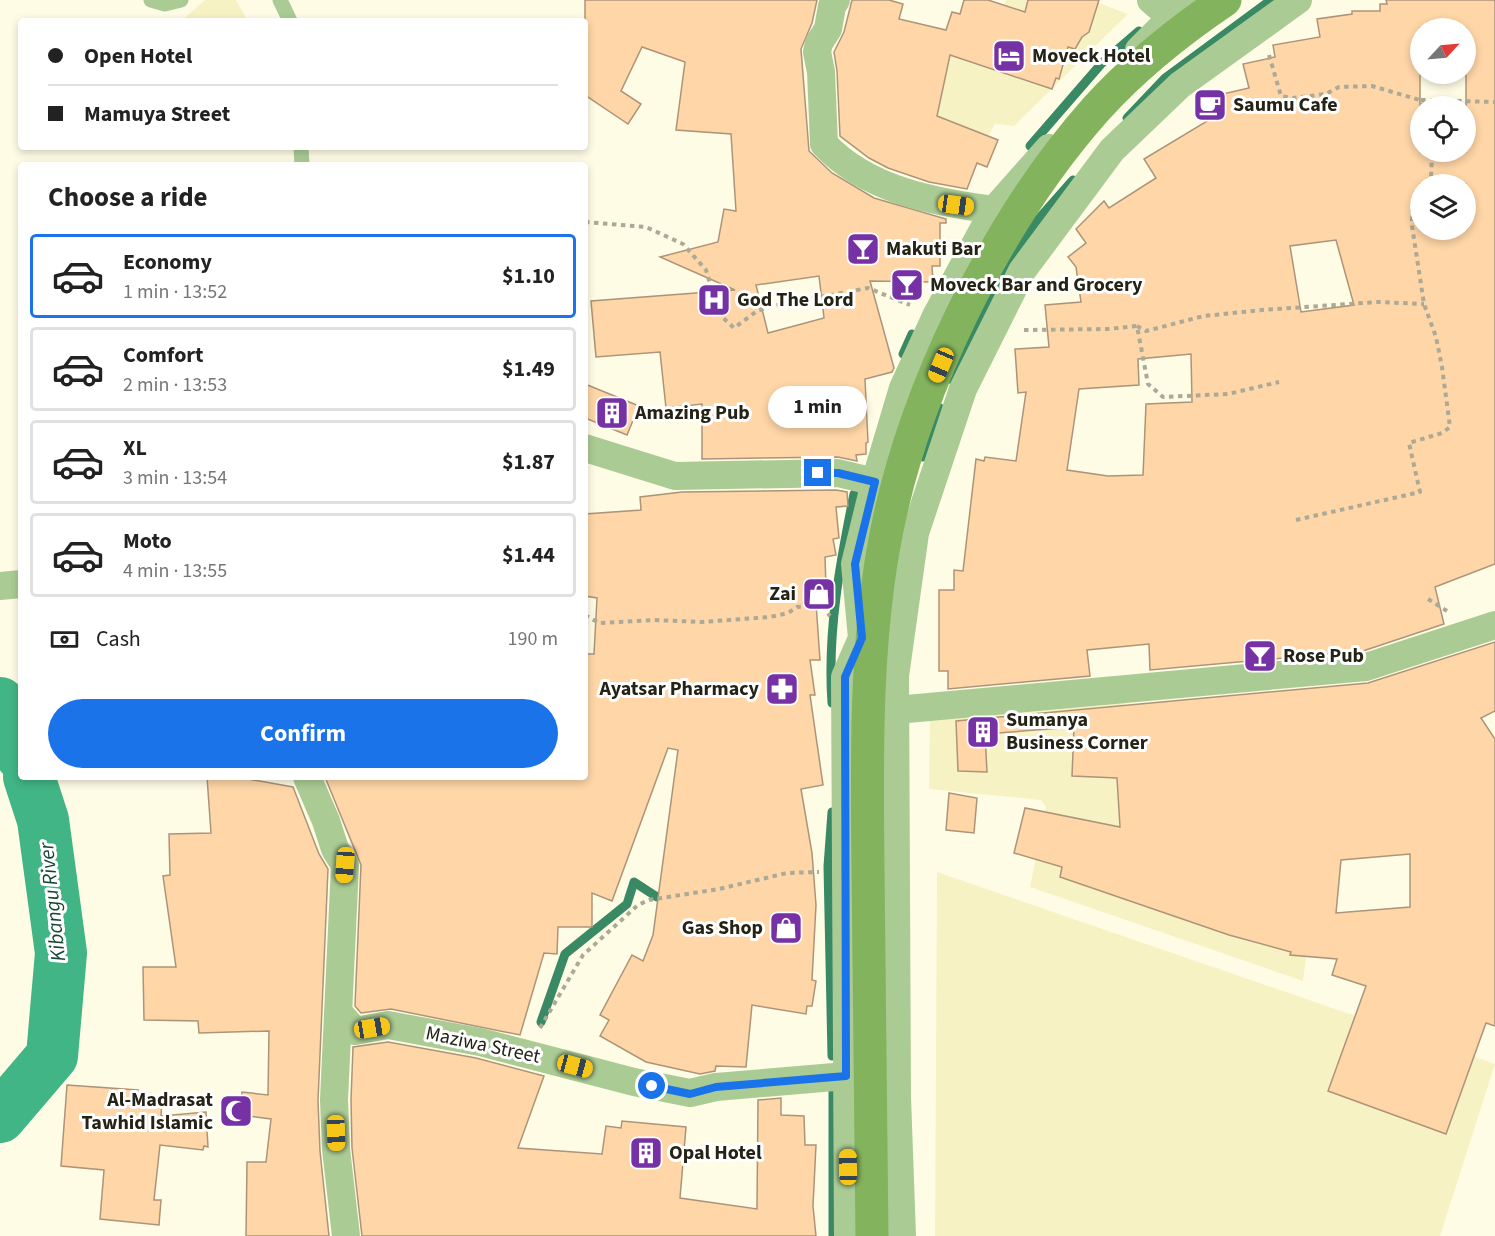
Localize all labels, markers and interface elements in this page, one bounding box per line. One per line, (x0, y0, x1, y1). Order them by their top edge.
north arrow (1410, 18, 1476, 84)
map controls (1410, 18, 1476, 240)
hotel icon: Moveck Hotel (991, 38, 1027, 74)
text: Open Hotel (84, 40, 192, 72)
place label: Moveck Hotel (1032, 42, 1151, 70)
cafe icon: Saumu Cafe (1192, 87, 1228, 123)
place label: Saumu Cafe (1233, 91, 1338, 119)
button: locate (1410, 96, 1476, 162)
text: Mamuya Street (84, 98, 230, 130)
button: layers (1410, 174, 1476, 240)
text: Choose a ride (48, 178, 208, 217)
car (937, 194, 975, 216)
bar icon: Makuti Bar (845, 231, 881, 267)
place label: Makuti Bar (886, 235, 982, 263)
text: Economy (123, 246, 212, 278)
icon: car (51, 249, 105, 303)
text: $1.10 (502, 260, 555, 292)
bar icon: Moveck Bar and Grocery (889, 267, 925, 303)
place label: Moveck Bar and Grocery (930, 271, 1143, 299)
text: 1 min · 13:52 (123, 278, 227, 306)
hospital icon: God The Lord (696, 282, 732, 318)
place label: God The Lord (737, 286, 854, 314)
text: Comfort (123, 339, 204, 371)
icon: car (51, 342, 105, 396)
car (926, 345, 956, 385)
text: $1.49 (502, 353, 555, 385)
text: 2 min · 13:53 (123, 371, 227, 399)
callout: 1 min (768, 386, 868, 428)
text: 1 min (793, 393, 842, 421)
building icon: Amazing Pub (594, 395, 630, 431)
place label: Amazing Pub (634, 399, 750, 427)
text: XL (123, 432, 147, 464)
icon: car (51, 435, 105, 489)
text: $1.87 (502, 446, 555, 478)
route end (804, 459, 831, 486)
text: 3 min · 13:54 (123, 464, 227, 492)
text: Moto (123, 525, 172, 557)
icon: car (51, 528, 105, 582)
text: $1.44 (502, 539, 555, 571)
text: 4 min · 13:55 (123, 557, 227, 585)
shop icon: Zai (801, 576, 837, 612)
place label: Zai (769, 580, 796, 608)
icon: cash (48, 623, 81, 656)
text: Cash (96, 623, 141, 655)
text: 190 m (508, 625, 558, 653)
bar icon: Rose Pub (1242, 638, 1278, 674)
place label: Rose Pub (1283, 642, 1364, 670)
pharmacy icon: Ayatsar Pharmacy (764, 671, 800, 707)
place label: Ayatsar Pharmacy (599, 675, 760, 703)
button: Confirm (48, 699, 558, 768)
place label: Sumanya Business Corner (1006, 706, 1148, 757)
building icon: Sumanya Business Corner (965, 714, 1001, 750)
water label: Kibangu River (31, 840, 73, 963)
car (335, 846, 355, 884)
shop icon: Gas Shop (768, 910, 804, 946)
place label: Gas Shop (682, 914, 763, 942)
car (353, 1016, 391, 1040)
street label: Maziwa Street (423, 1019, 543, 1071)
car (555, 1053, 595, 1079)
route start (638, 1072, 665, 1099)
place label: Al-Madrasat Tawhid Islamic (82, 1086, 213, 1137)
mosque icon: Al-Madrasat Tawhid Islamic (218, 1093, 254, 1129)
car (326, 1115, 346, 1151)
building icon: Opal Hotel (628, 1135, 664, 1171)
place label: Opal Hotel (669, 1139, 762, 1167)
car (839, 1149, 857, 1185)

